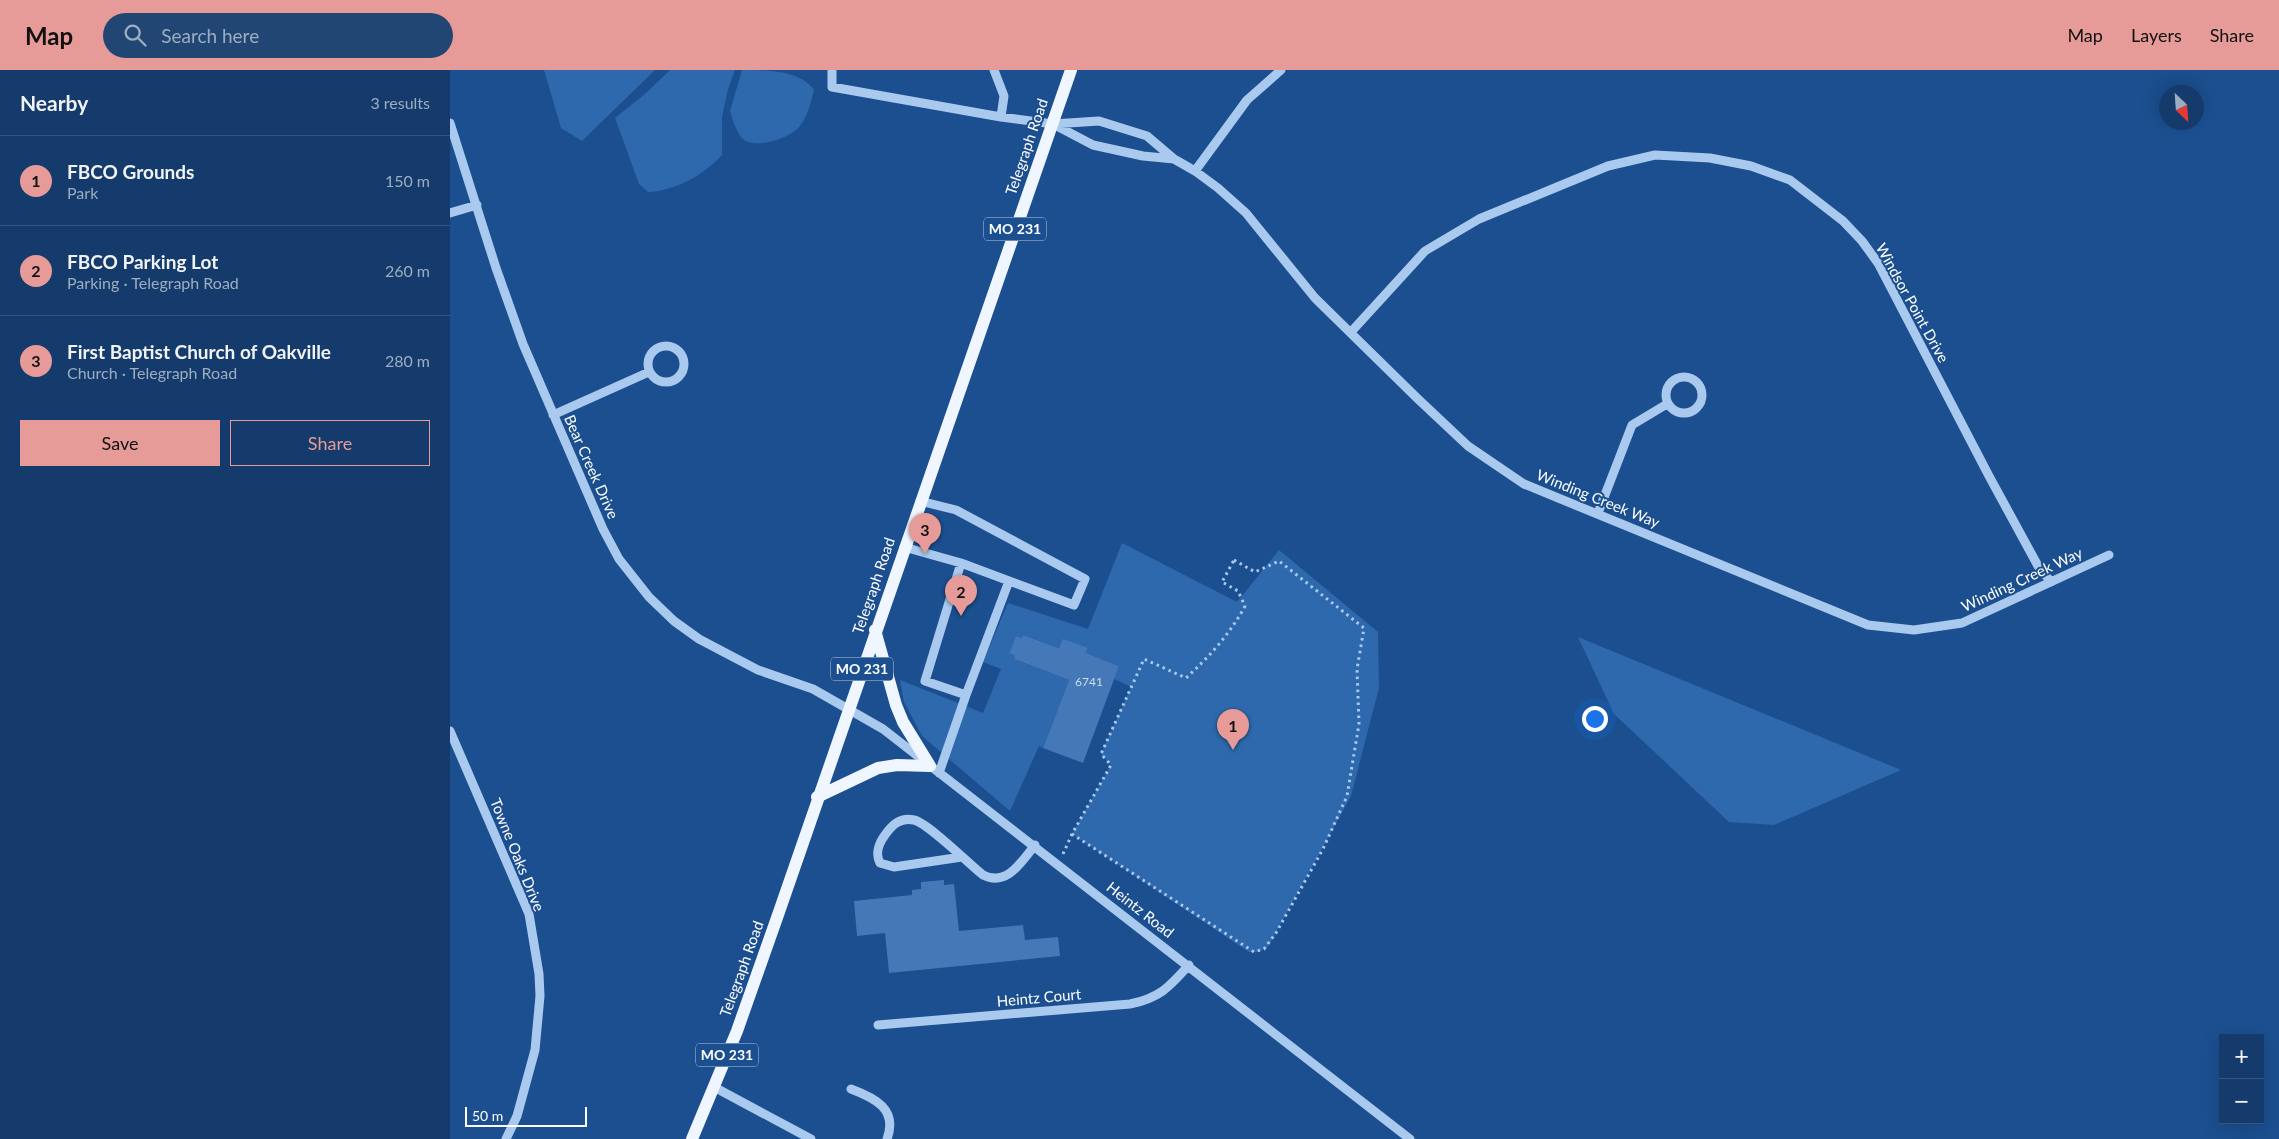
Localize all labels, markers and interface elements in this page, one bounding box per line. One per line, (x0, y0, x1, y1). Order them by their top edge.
search box (103, 13, 453, 58)
text: Map (25, 21, 73, 50)
icon: search (121, 21, 149, 49)
text: Search here (161, 24, 259, 47)
text: Map (2067, 24, 2103, 46)
text: Layers (2131, 24, 2182, 46)
text: Share (2210, 24, 2254, 46)
north arrow (2159, 85, 2204, 130)
text: Nearby (20, 90, 88, 115)
text: 3 results (370, 93, 430, 112)
street label: Telegraph Road (1001, 96, 1051, 197)
text: FBCO Grounds (67, 160, 194, 183)
text: 1 (31, 171, 41, 190)
text: 150 m (385, 171, 430, 190)
text: Park (67, 183, 98, 202)
road number: MO 231 (984, 218, 1046, 240)
street label: Windsor Point Drive (1873, 240, 1953, 365)
text: FBCO Parking Lot (67, 250, 218, 273)
text: 2 (31, 261, 41, 280)
text: 260 m (385, 261, 430, 280)
text: Parking · Telegraph Road (67, 273, 239, 292)
text: First Baptist Church of Oakville (67, 340, 331, 363)
text: 3 (31, 351, 41, 370)
text: 280 m (385, 351, 430, 370)
text: Church · Telegraph Road (67, 363, 237, 382)
street label: Bear Creek Drive (561, 412, 623, 522)
button: Save (20, 420, 220, 466)
button: Share (230, 420, 430, 466)
street label: Winding Creek Way (1534, 465, 1663, 531)
pin: 3 (909, 513, 941, 554)
street label: Telegraph Road (848, 535, 898, 636)
street label: Winding Creek Way (1958, 543, 2085, 615)
pin: 2 (945, 575, 977, 616)
road number: MO 231 (831, 658, 893, 680)
house number: 6741 (1075, 674, 1103, 689)
your location (1582, 706, 1608, 732)
pin: 1 (1217, 709, 1249, 750)
street label: Towne Oaks Drive (487, 795, 549, 914)
street label: Heintz Road (1103, 877, 1178, 941)
street label: Telegraph Road (715, 918, 767, 1019)
street label: Heintz Court (996, 984, 1082, 1010)
map controls (2219, 1034, 2264, 1124)
button: + (2219, 1034, 2264, 1079)
road number: MO 231 (696, 1044, 758, 1066)
button: − (2219, 1079, 2264, 1124)
scale bar (465, 1104, 588, 1127)
text: 50 m (472, 1107, 503, 1124)

